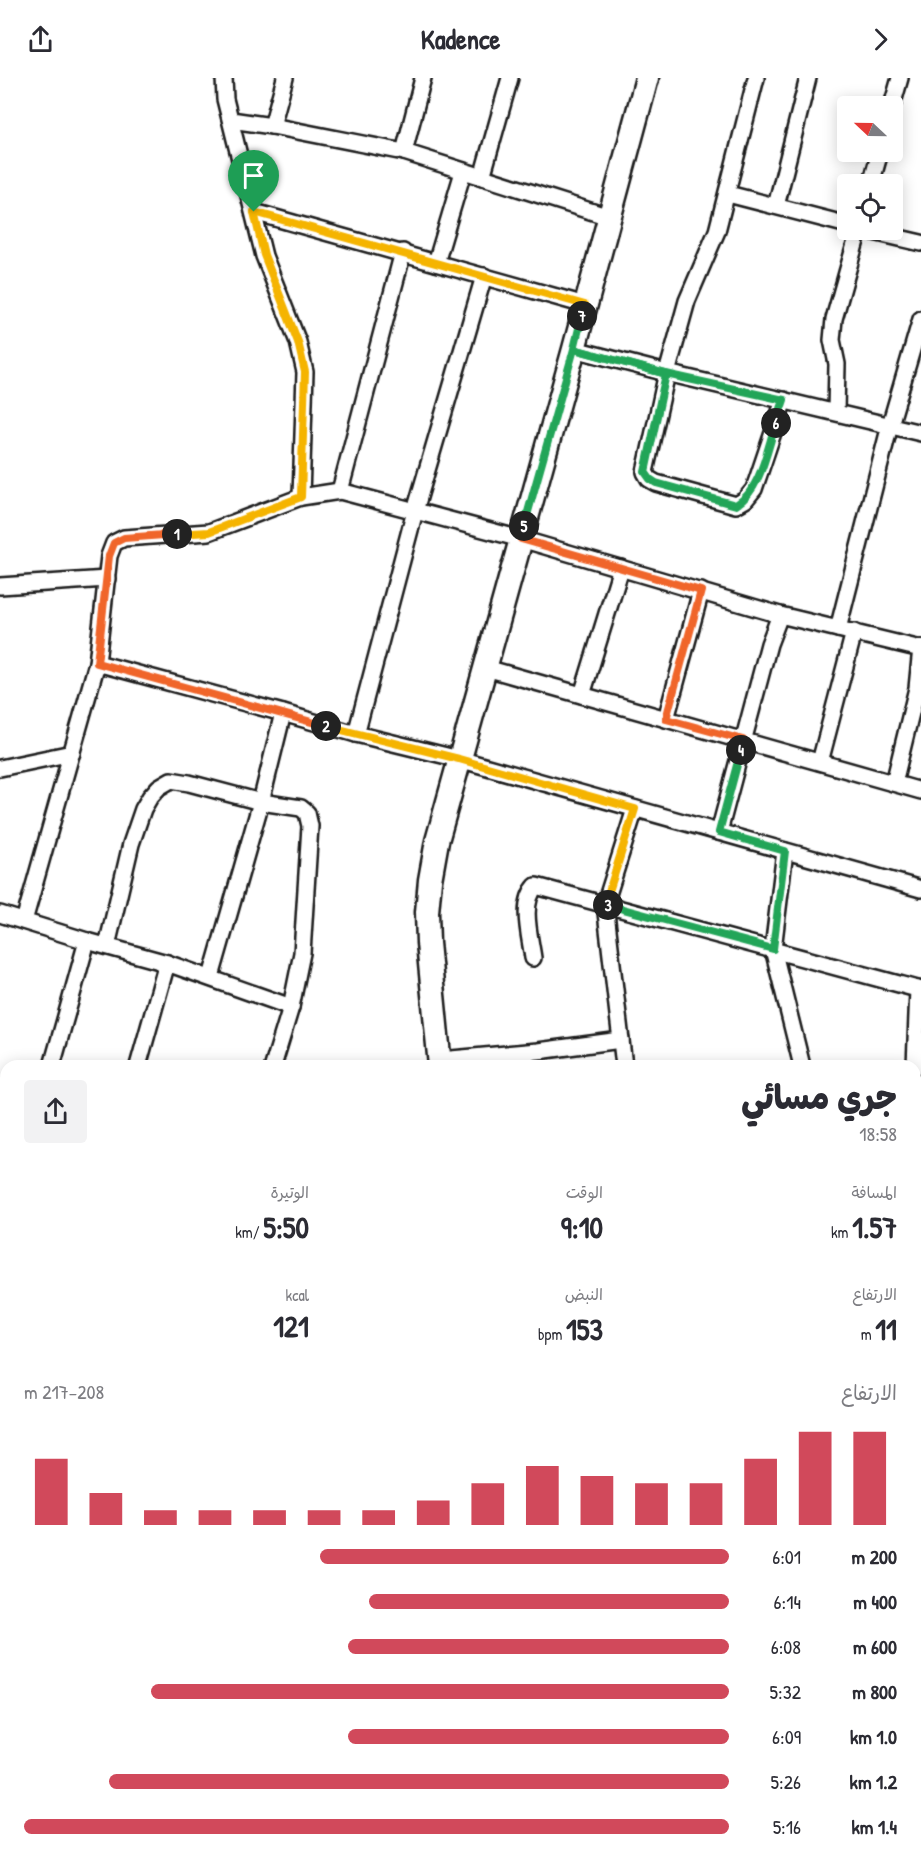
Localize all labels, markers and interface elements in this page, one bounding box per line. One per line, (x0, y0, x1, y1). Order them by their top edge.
text: Kadence (421, 21, 500, 57)
icon: share (24, 23, 57, 56)
icon: forward (864, 23, 897, 56)
north arrow (837, 96, 903, 162)
map controls (837, 96, 903, 240)
pin (228, 150, 279, 212)
icon: arrive (237, 159, 270, 192)
button: locate (837, 174, 903, 240)
pin: 7 (567, 301, 597, 331)
text: 7 (578, 305, 586, 327)
pin: 6 (761, 408, 791, 438)
text: 6 (773, 412, 779, 434)
pin: 5 (509, 511, 539, 541)
text: 5 (521, 515, 527, 537)
pin: 1 (162, 519, 192, 549)
text: 1 (174, 523, 180, 545)
pin: 2 (311, 711, 341, 741)
text: 2 (322, 715, 330, 737)
pin: 4 (726, 735, 756, 765)
text: 4 (738, 739, 744, 761)
pin: 3 (593, 890, 623, 920)
text: 3 (604, 894, 612, 916)
text: جري مسائي (741, 1075, 897, 1119)
button: share (24, 1080, 87, 1143)
text: 18:58 (859, 1120, 897, 1147)
text: الوتيرة (270, 1181, 309, 1203)
text: الوقت (566, 1181, 603, 1203)
text: المسافة (851, 1181, 897, 1203)
text: 5:50 (263, 1207, 309, 1247)
text: 9:10 (561, 1207, 603, 1247)
text: 1.57 (852, 1207, 897, 1247)
text: /km (235, 1221, 263, 1243)
text: km (831, 1221, 852, 1243)
text: النبض (565, 1283, 603, 1305)
text: الارتفاع (852, 1283, 897, 1305)
text: kcal (286, 1284, 309, 1306)
text: 121 (273, 1306, 309, 1346)
text: 153 (566, 1309, 603, 1349)
text: 11 (875, 1309, 897, 1349)
text: bpm (538, 1323, 566, 1345)
text: m (861, 1323, 875, 1345)
text: 208–217 m (24, 1378, 104, 1405)
text: الارتفاع (841, 1379, 897, 1406)
text: 6:01 (772, 1543, 801, 1570)
text: 200 m (852, 1543, 897, 1570)
text: 6:14 (774, 1588, 801, 1615)
text: 400 m (853, 1588, 897, 1615)
text: 6:08 (771, 1633, 801, 1660)
text: 600 m (853, 1633, 897, 1660)
text: 5:32 (770, 1678, 801, 1705)
text: 800 m (852, 1678, 897, 1705)
text: 6:09 (772, 1723, 801, 1750)
text: 1.0 km (850, 1723, 897, 1750)
text: 5:26 (771, 1768, 801, 1795)
text: 1.2 km (850, 1768, 897, 1795)
text: 5:16 (773, 1813, 801, 1840)
text: 1.4 km (851, 1813, 897, 1840)

